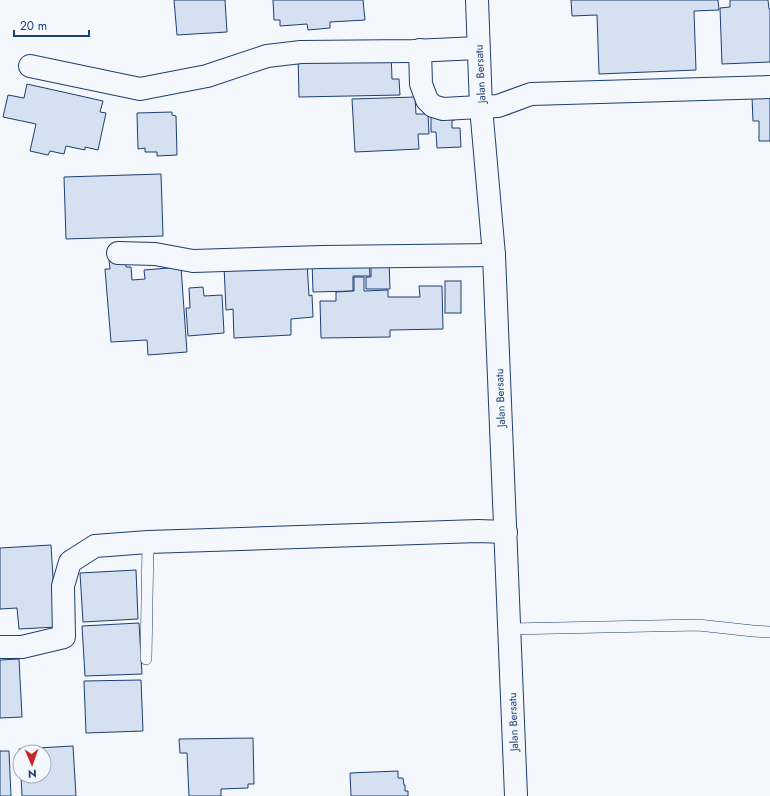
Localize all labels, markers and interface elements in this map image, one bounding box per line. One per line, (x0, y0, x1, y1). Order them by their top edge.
scale bar (14, 12, 89, 38)
text: 20 m (20, 17, 47, 35)
street label: Jalan Bersatu (470, 44, 490, 106)
street label: Jalan Bersatu (491, 368, 509, 430)
street label: Jalan Bersatu (504, 692, 522, 754)
north arrow (12, 744, 52, 784)
text: N (28, 766, 37, 782)

